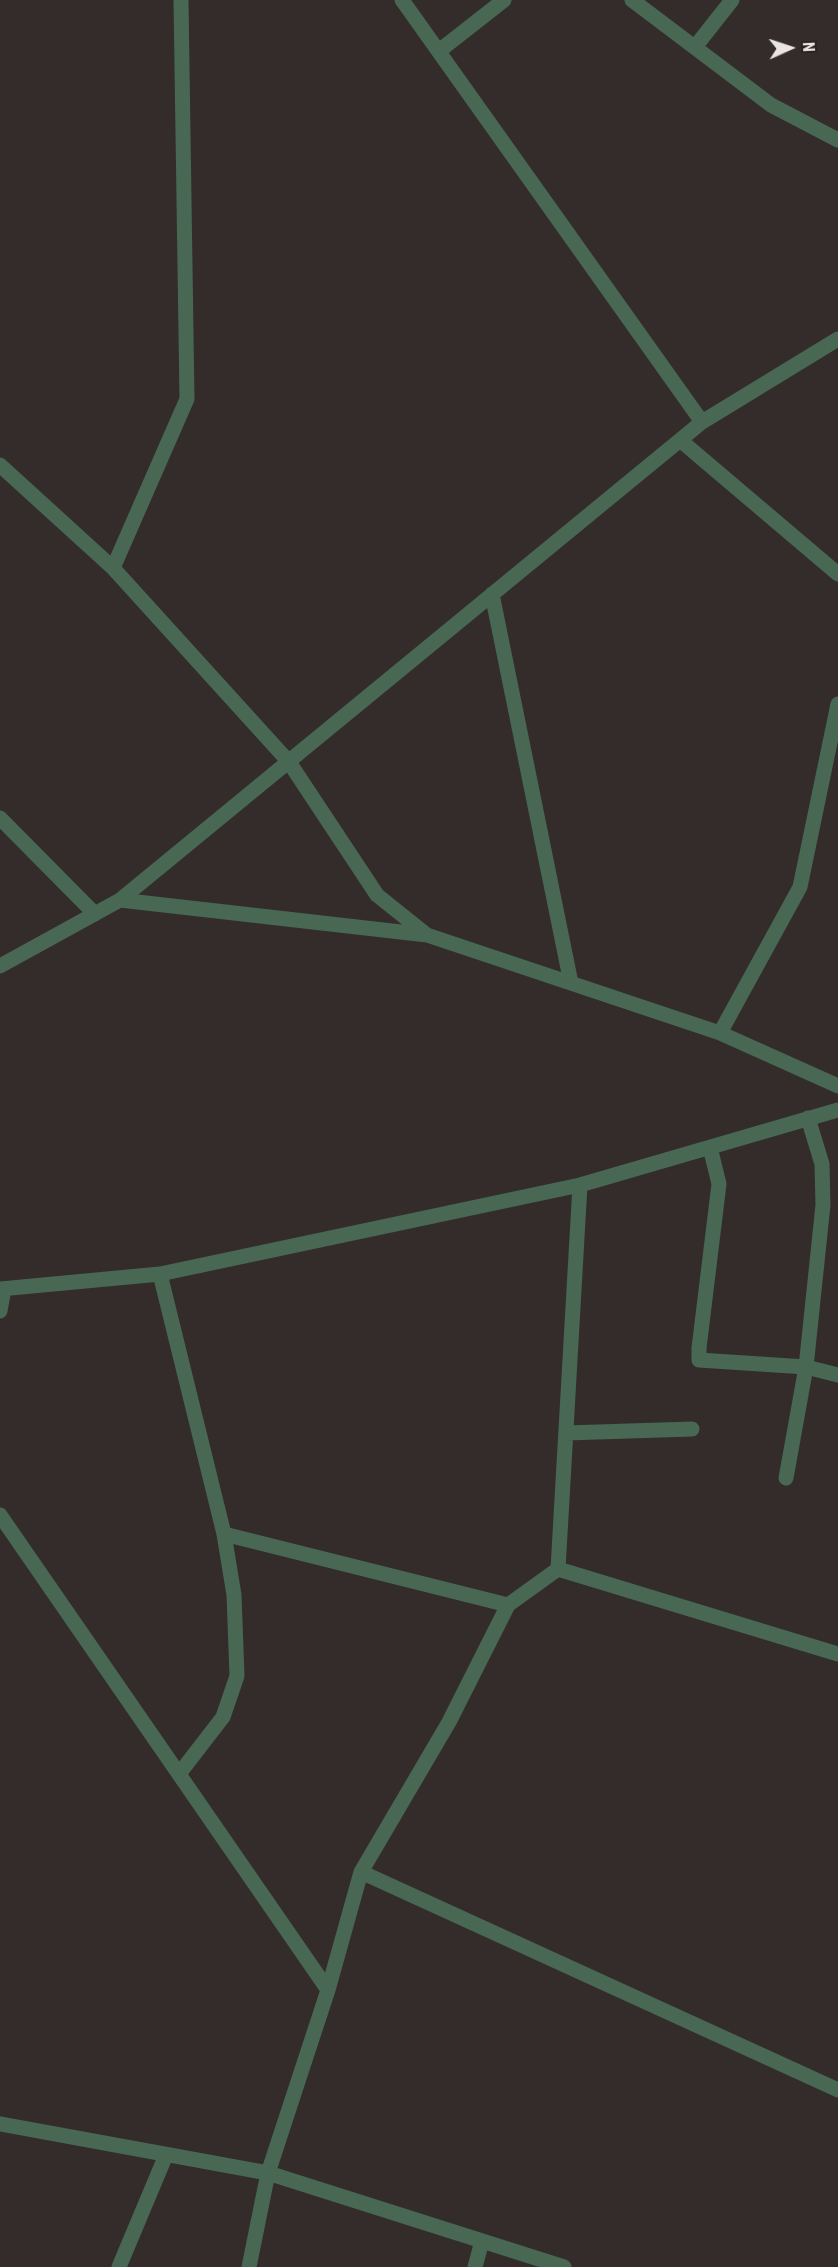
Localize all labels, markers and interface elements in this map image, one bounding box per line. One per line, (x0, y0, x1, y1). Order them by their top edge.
north arrow (760, 18, 820, 78)
text: N (799, 42, 818, 52)

